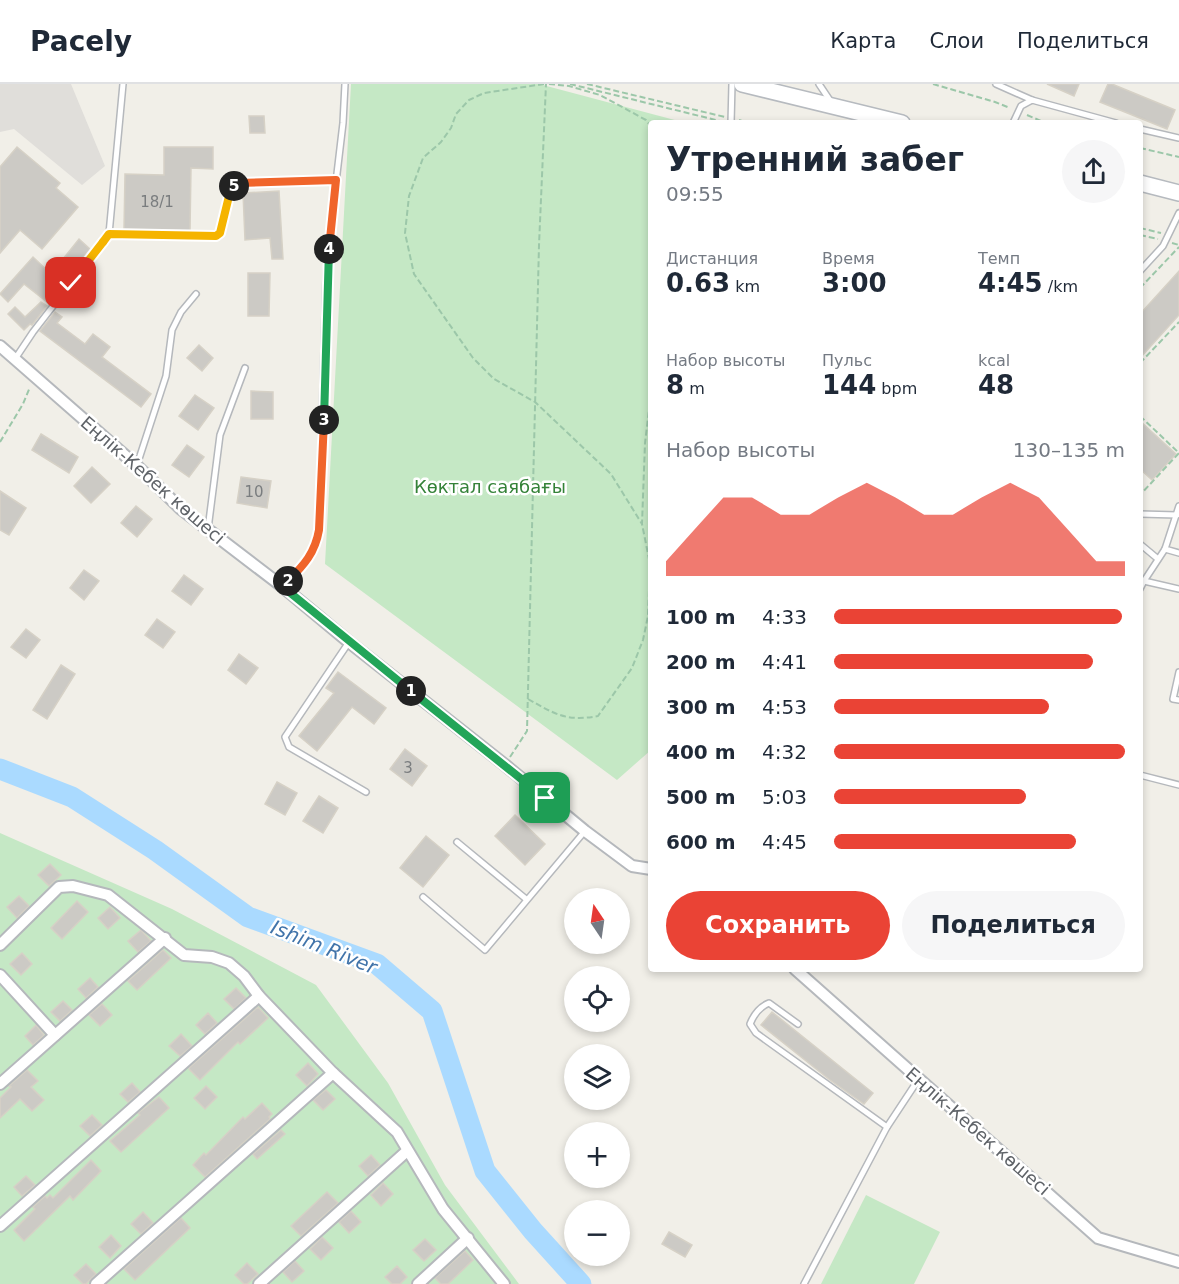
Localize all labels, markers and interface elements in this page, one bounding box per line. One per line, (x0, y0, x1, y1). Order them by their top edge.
text: Pacely (30, 25, 132, 58)
text: Карта (830, 29, 896, 53)
text: Слои (929, 29, 984, 53)
text: Поделиться (1017, 29, 1149, 53)
text: Утренний забег (666, 140, 964, 179)
button: share (1062, 140, 1125, 203)
pin: 5 (219, 171, 249, 201)
text: 5 (228, 176, 240, 195)
text: 09:55 (666, 182, 724, 206)
house number: 18/1 (140, 193, 174, 211)
pin: 4 (314, 234, 344, 264)
text: 4 (323, 239, 335, 258)
text: Дистанция (666, 249, 758, 268)
text: Время (822, 249, 875, 268)
text: Темп (978, 249, 1020, 268)
pin (45, 257, 96, 308)
icon: check (54, 266, 87, 299)
text: 0.63 (666, 268, 730, 298)
text: 3:00 (822, 268, 887, 298)
text: 4:45 (978, 268, 1043, 298)
text: km (730, 277, 760, 296)
text: /km (1043, 277, 1078, 296)
text: Набор высоты (666, 351, 785, 370)
text: Пульс (822, 351, 872, 370)
text: kcal (978, 351, 1010, 370)
text: 8 (666, 370, 684, 400)
text: 144 (822, 370, 876, 400)
text: 48 (978, 370, 1014, 400)
text: m (684, 379, 705, 398)
text: bpm (876, 379, 917, 398)
pin: 3 (309, 405, 339, 435)
text: 3 (318, 410, 330, 429)
street label: Еңлік-Кебек көшесі (77, 412, 229, 548)
text: Набор высоты (666, 438, 815, 462)
text: 130–135 m (1013, 438, 1125, 462)
park label: Көктал саябағы (414, 476, 566, 497)
house number: 10 (244, 483, 264, 501)
pin: 2 (273, 566, 303, 596)
text: 2 (282, 571, 294, 590)
text: 100 m (666, 605, 736, 629)
text: 4:33 (762, 605, 807, 629)
text: 200 m (666, 650, 736, 674)
text: 4:41 (762, 650, 807, 674)
pin: 1 (396, 676, 426, 706)
text: 1 (405, 681, 417, 700)
text: 300 m (666, 695, 736, 719)
text: 4:53 (762, 695, 807, 719)
text: 400 m (666, 740, 736, 764)
text: 4:32 (762, 740, 807, 764)
house number: 3 (403, 759, 413, 777)
pin (519, 772, 570, 823)
icon: arrive (528, 781, 561, 814)
text: 500 m (666, 785, 736, 809)
text: 5:03 (762, 785, 807, 809)
text: 600 m (666, 830, 736, 854)
text: 4:45 (762, 830, 807, 854)
north arrow (564, 888, 630, 954)
map controls (564, 888, 630, 1266)
button: Сохранить (666, 891, 890, 960)
button: Поделиться (902, 891, 1125, 960)
water label: Ishim River (267, 915, 382, 980)
button: locate (564, 966, 630, 1032)
button: layers (564, 1044, 630, 1110)
street label: Еңлік-Кебек көшесі (902, 1063, 1054, 1199)
button: + (564, 1122, 630, 1188)
button: − (564, 1200, 630, 1266)

